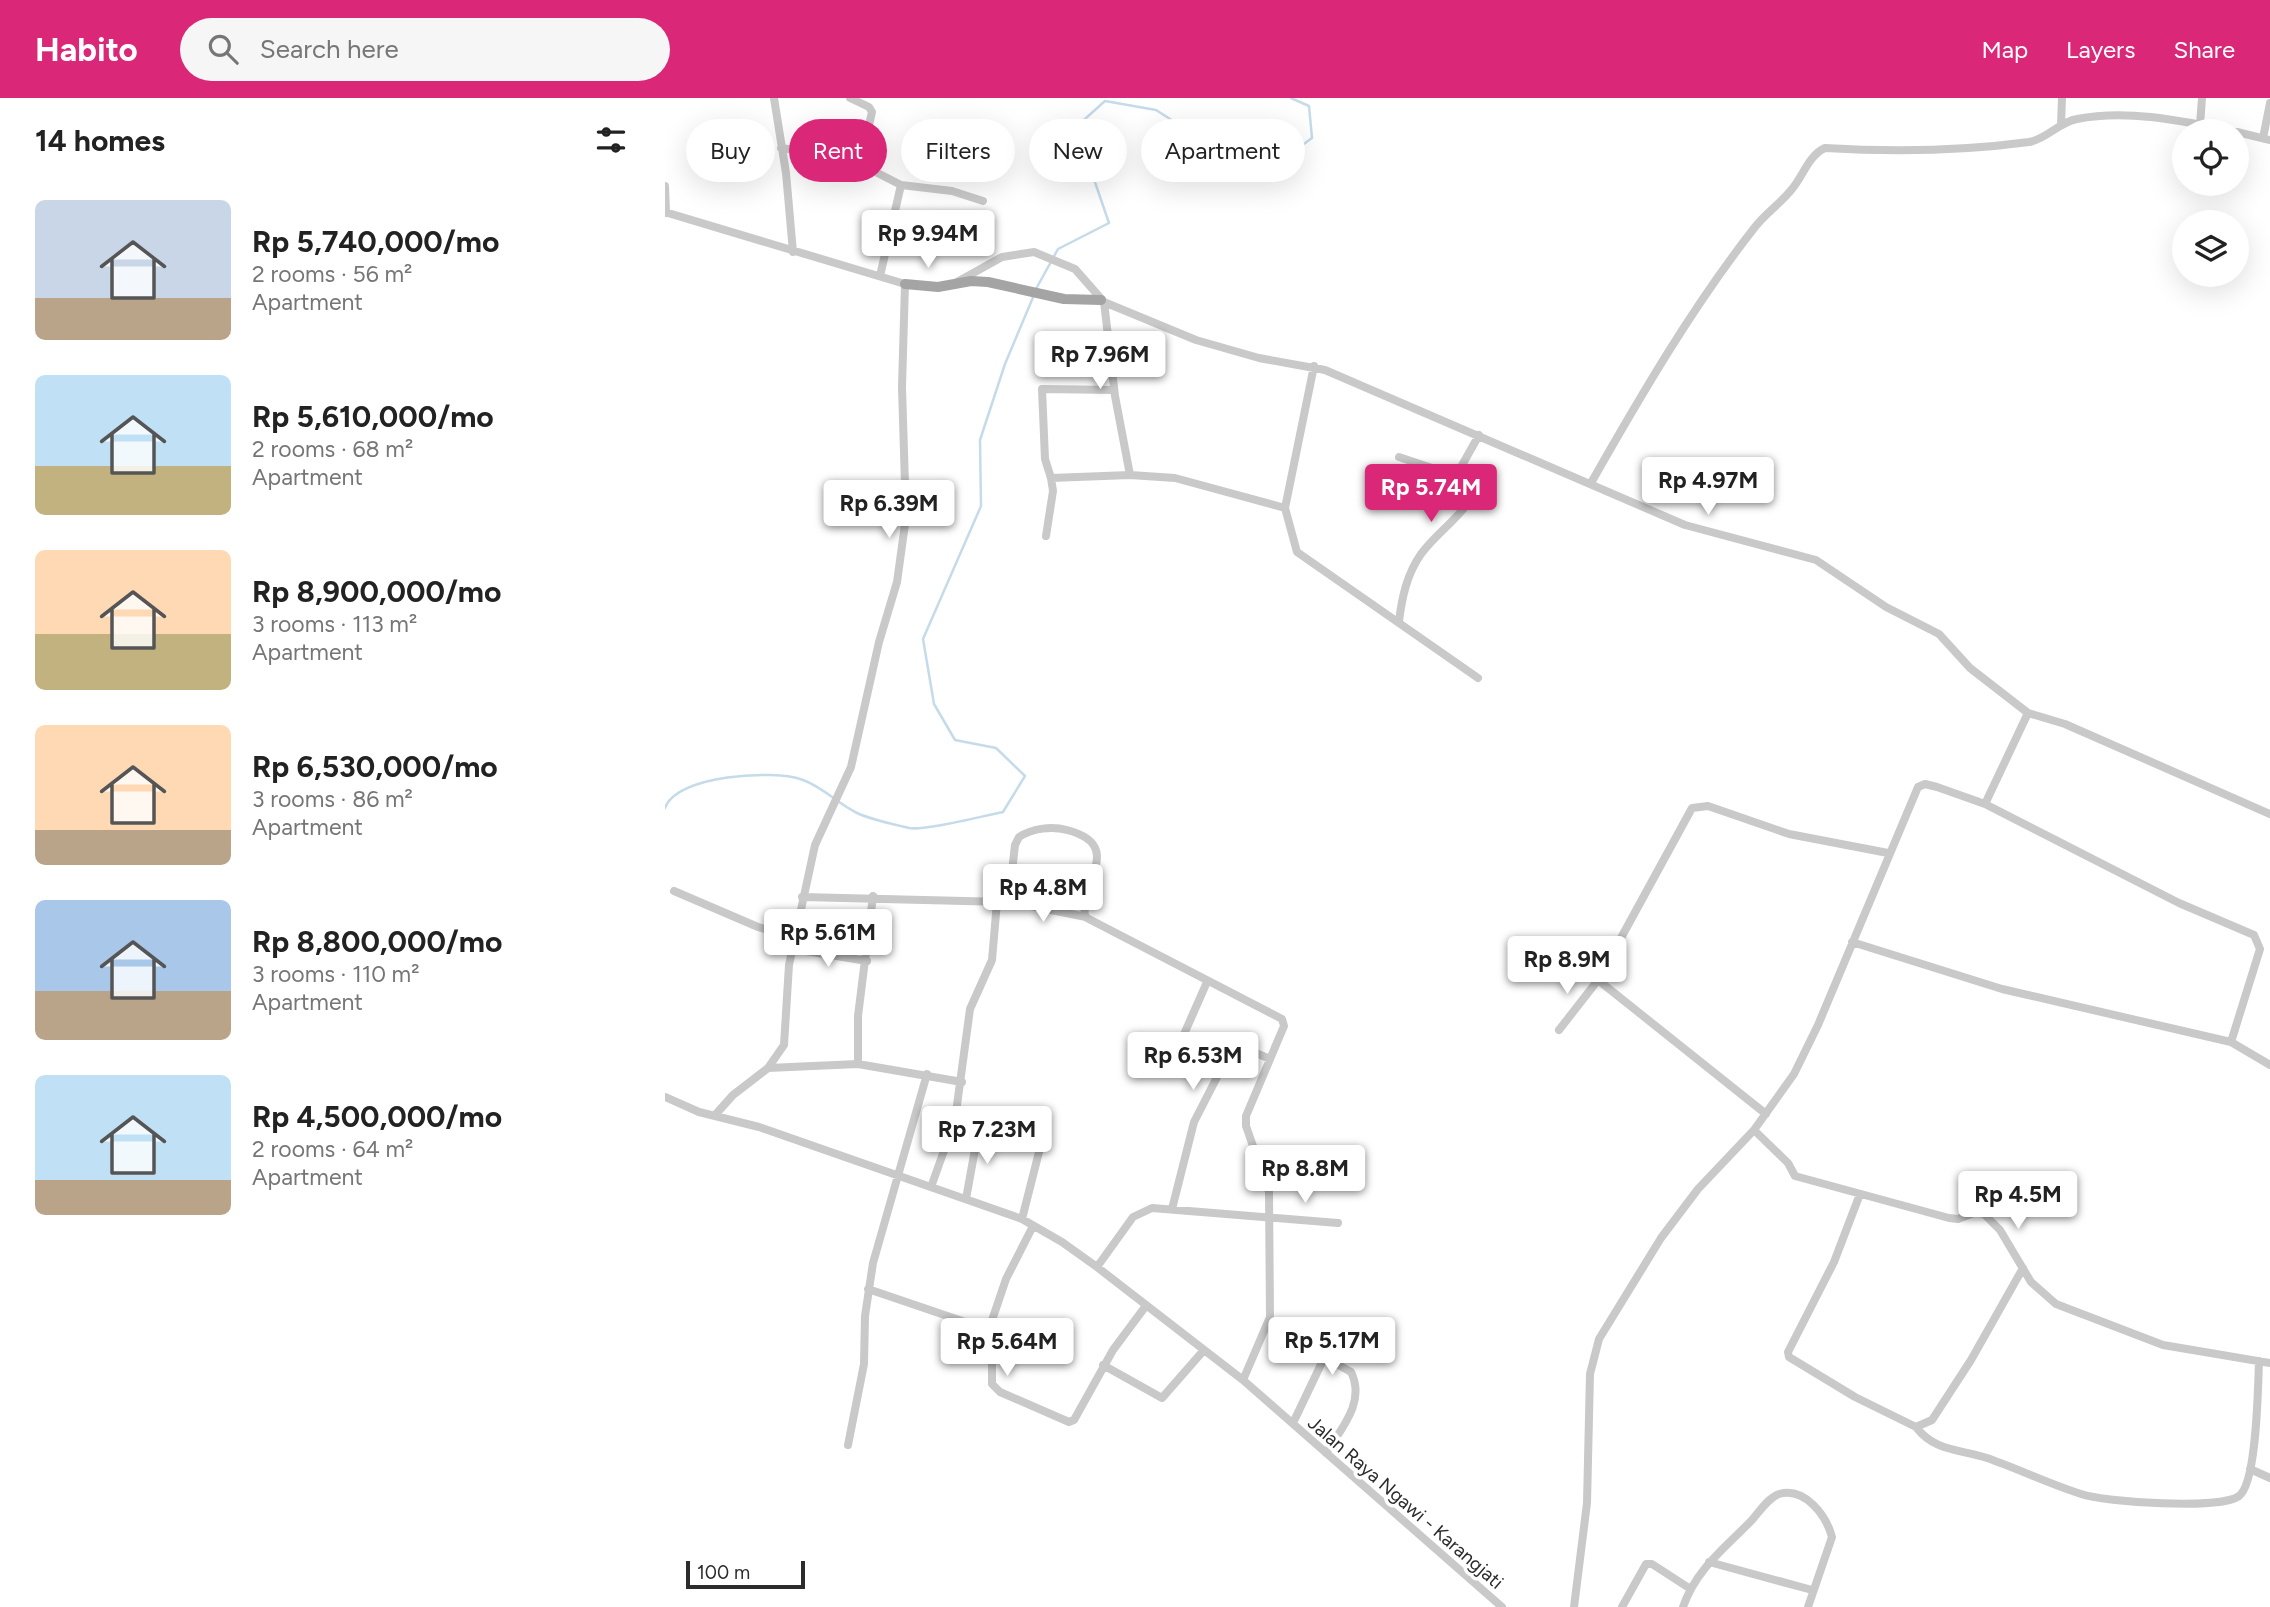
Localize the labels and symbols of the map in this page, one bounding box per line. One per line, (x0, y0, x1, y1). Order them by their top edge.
pin: Rp 9.94M (856, 211, 1000, 270)
pin: Rp 7.96M (1028, 331, 1172, 391)
pin: Rp 4.97M (1636, 458, 1780, 517)
pin: Rp 5.74M (1359, 464, 1503, 524)
pin: Rp 6.39M (817, 480, 961, 540)
pin: Rp 4.8M (978, 864, 1108, 924)
pin: Rp 5.61M (756, 910, 900, 969)
pin: Rp 8.9M (1502, 936, 1632, 996)
pin: Rp 6.53M (1121, 1032, 1265, 1092)
pin: Rp 7.23M (915, 1107, 1059, 1166)
pin: Rp 8.8M (1240, 1146, 1370, 1205)
pin: Rp 4.5M (1953, 1172, 2083, 1231)
pin: Rp 5.64M (935, 1318, 1079, 1378)
pin: Rp 5.17M (1260, 1318, 1404, 1377)
street label: Jalan Raya Ngawi - Karangjati (1303, 1411, 1508, 1594)
scale bar (686, 1558, 805, 1590)

